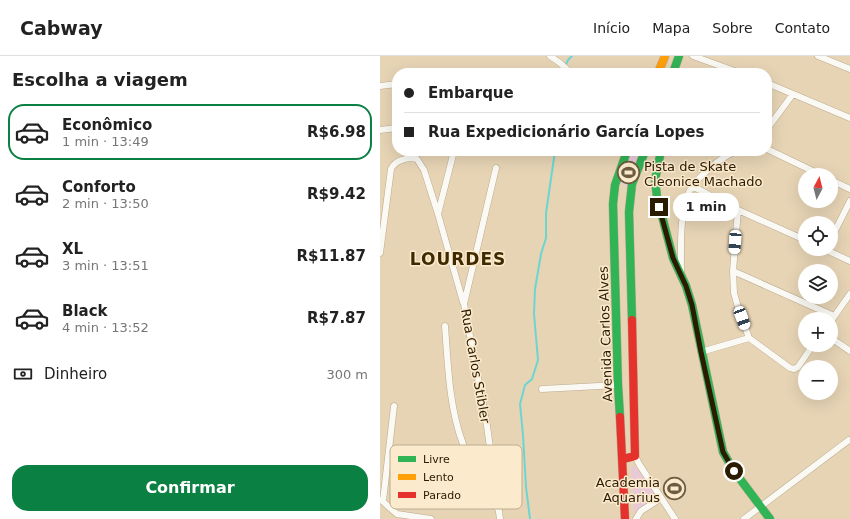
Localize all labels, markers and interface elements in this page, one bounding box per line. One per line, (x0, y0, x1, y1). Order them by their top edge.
text: Cabway (20, 17, 103, 39)
text: Início (593, 20, 630, 36)
text: Mapa (652, 20, 690, 36)
text: Sobre (712, 20, 753, 36)
text: Contato (775, 20, 830, 36)
text: Escolha a viagem (12, 69, 188, 90)
text: Embarque (428, 84, 514, 102)
icon: car (14, 114, 50, 150)
text: Econômico (62, 116, 152, 134)
text: R$6.98 (307, 123, 366, 141)
text: Rua Expedicionário García Lopes (428, 123, 704, 141)
text: 1 min · 13:49 (62, 134, 149, 149)
place label: Pista de Skate Cleonice Machado (644, 159, 763, 189)
sports icon: Pista de Skate Cleonice Machado (616, 160, 642, 186)
north arrow (798, 168, 838, 208)
map controls (798, 168, 838, 400)
icon: car (14, 176, 50, 212)
text: Conforto (62, 178, 136, 196)
text: R$9.42 (307, 185, 366, 203)
callout: 1 min (673, 193, 739, 221)
text: 2 min · 13:50 (62, 196, 149, 211)
route end (650, 198, 668, 216)
text: 1 min (686, 199, 726, 214)
button: locate (798, 216, 838, 256)
car (728, 230, 742, 254)
icon: car (14, 238, 50, 274)
text: XL (62, 240, 83, 258)
text: R$11.87 (297, 247, 366, 265)
district label: LOURDES (410, 249, 506, 269)
text: 3 min · 13:51 (62, 258, 149, 273)
button: layers (798, 264, 838, 304)
street label: Avenida Carlos Alves (596, 266, 615, 402)
icon: car (14, 300, 50, 336)
text: Black (62, 302, 108, 320)
car (732, 305, 752, 331)
street label: Rua Carlos Stibler (458, 308, 493, 425)
text: R$7.87 (307, 309, 366, 327)
button: + (798, 312, 838, 352)
text: 4 min · 13:52 (62, 320, 149, 335)
button: − (798, 360, 838, 400)
icon: cash (12, 363, 34, 385)
text: Dinheiro (44, 365, 107, 383)
text: 300 m (326, 367, 368, 382)
legend (390, 445, 522, 509)
text: Livre (423, 453, 450, 466)
route start (725, 462, 743, 480)
button: Confirmar (12, 465, 368, 511)
text: Lento (423, 471, 454, 484)
place label: Academia Aquarius (596, 475, 660, 505)
sports icon: Academia Aquarius (662, 476, 688, 502)
text: Parado (423, 489, 461, 502)

